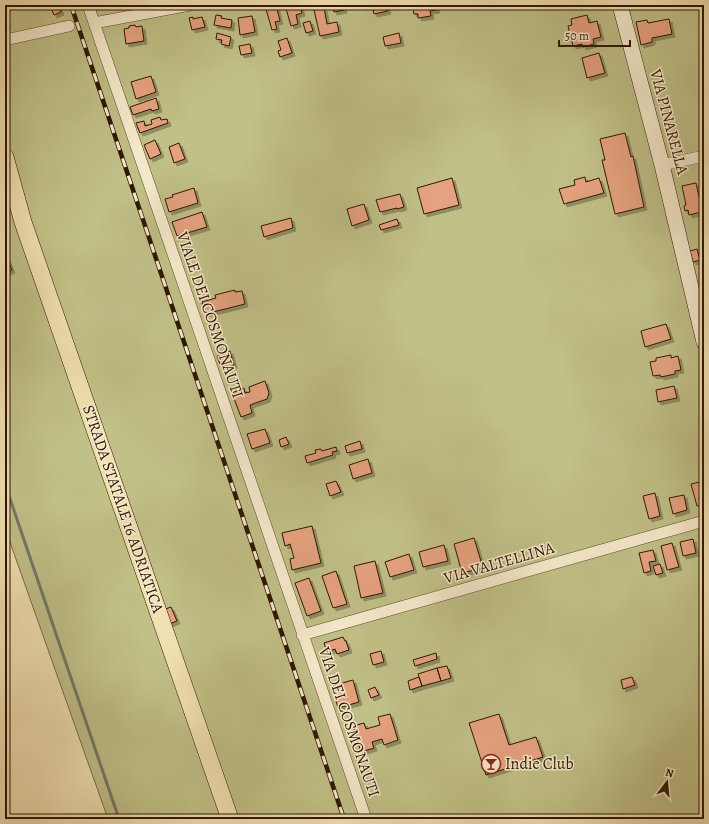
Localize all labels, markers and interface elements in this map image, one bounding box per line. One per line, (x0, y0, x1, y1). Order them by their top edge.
scale bar (559, 22, 630, 48)
text: 50 m (565, 28, 589, 44)
street label: VIA PINARELLA (644, 66, 694, 178)
street label: VIALE DEI COSMONAUTI (171, 228, 249, 401)
street label: STRADA STATALE 16 ADRIATICA (77, 402, 169, 617)
street label: VIA VALTELLINA (440, 537, 557, 590)
street label: VIA DEI COSMONAUTI (313, 643, 385, 800)
bar icon: Indie Club (480, 753, 502, 775)
place label: Indie Club (505, 753, 574, 775)
north arrow (647, 762, 687, 802)
text: N (664, 765, 676, 781)

